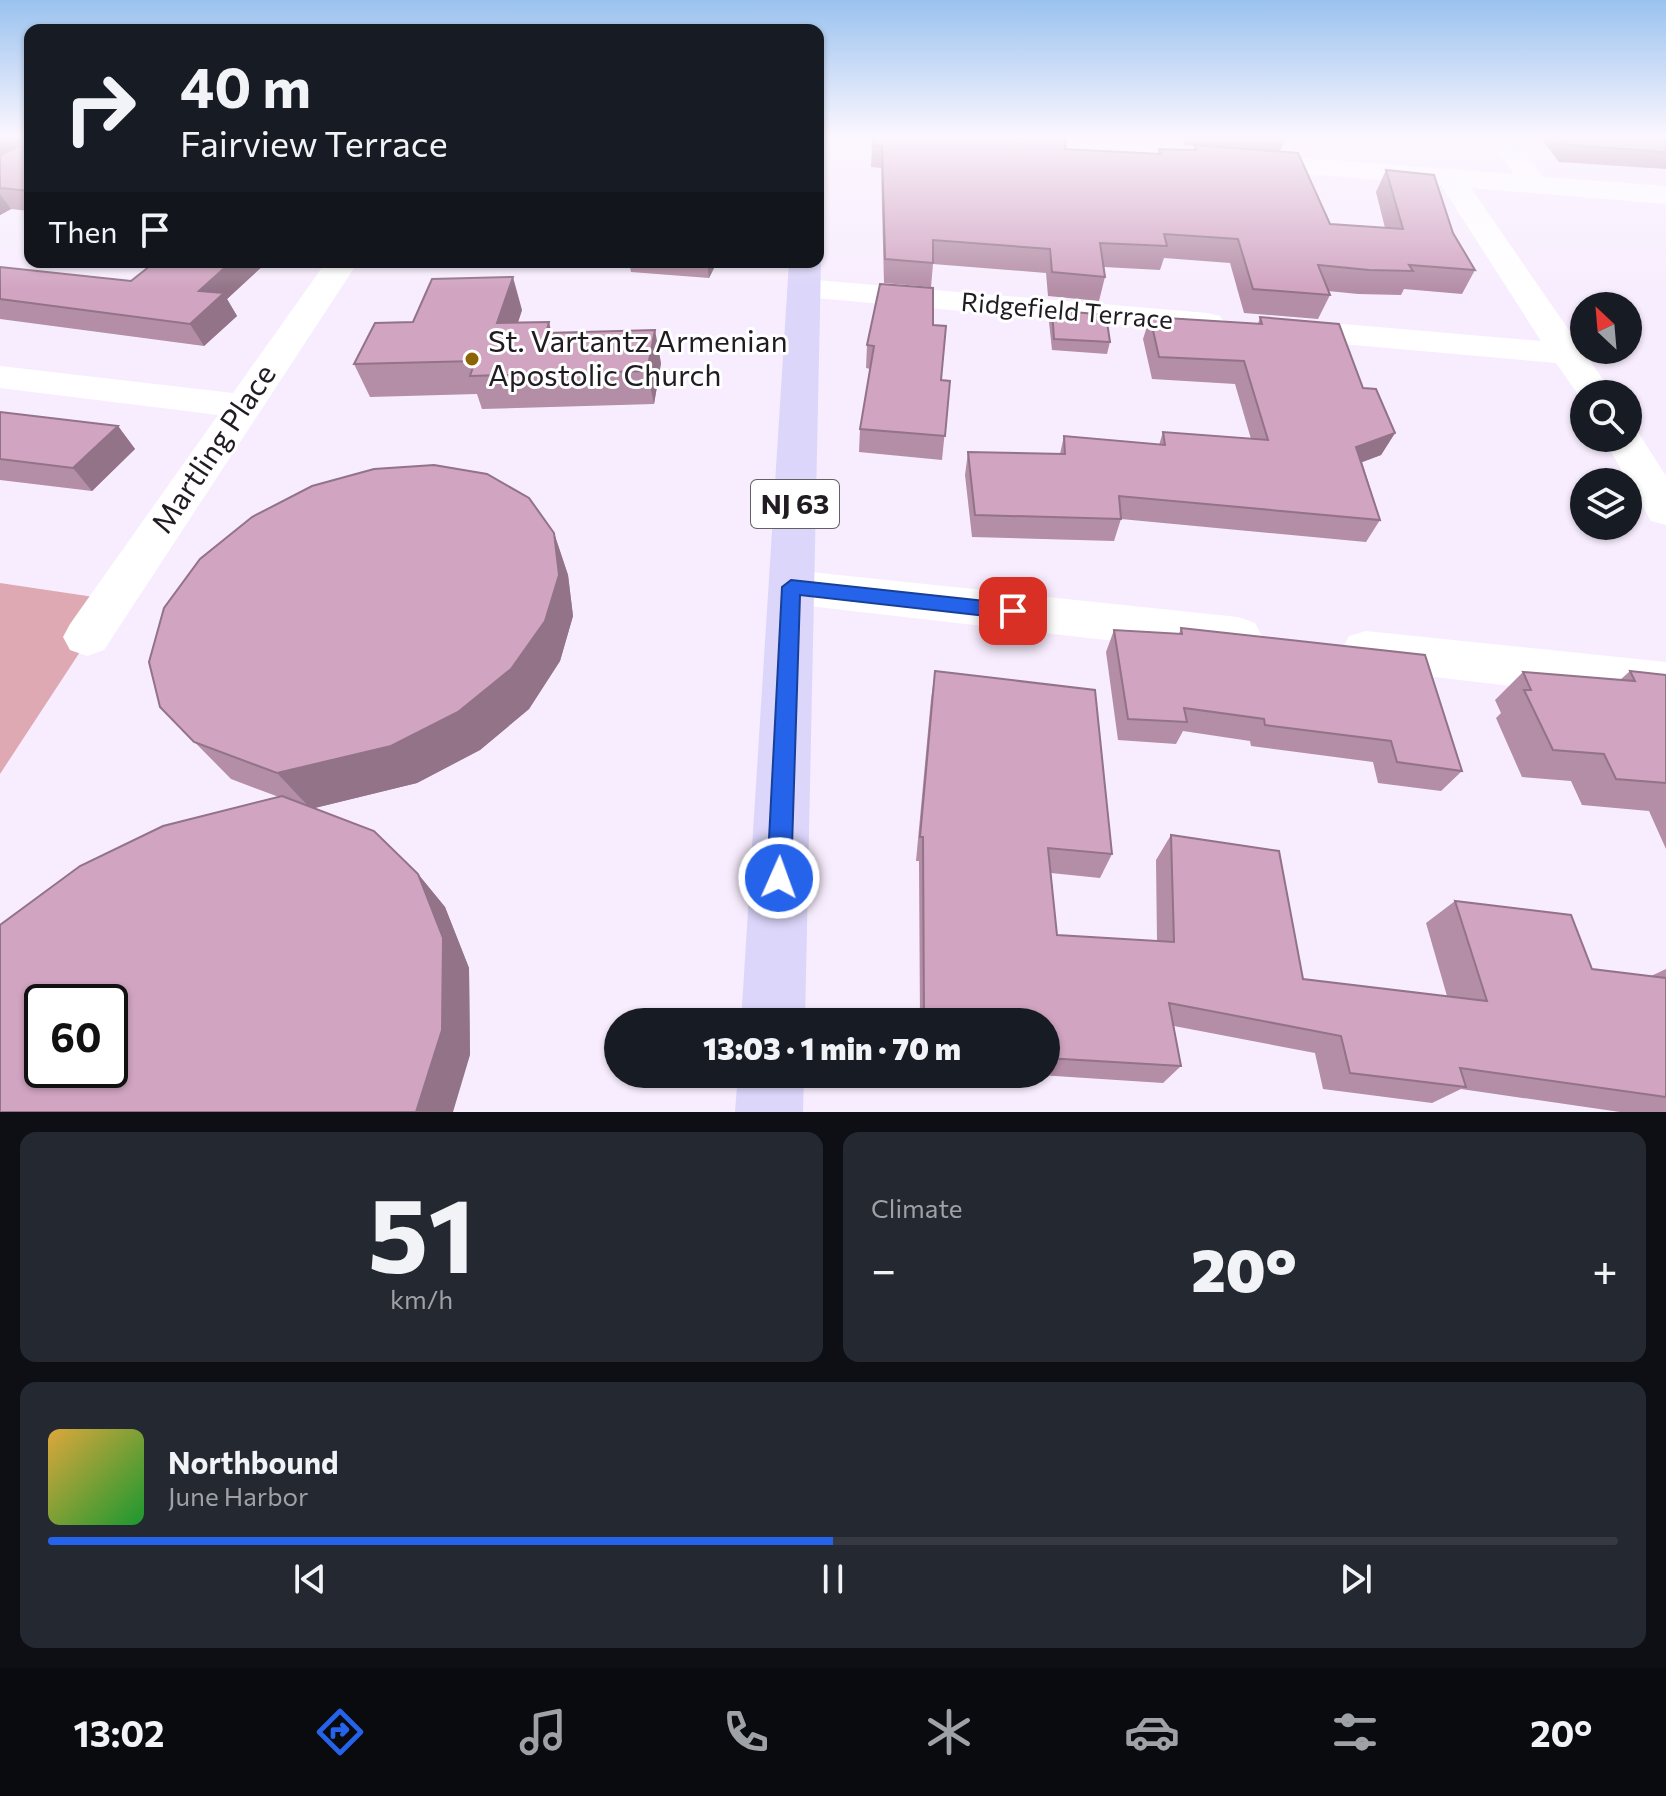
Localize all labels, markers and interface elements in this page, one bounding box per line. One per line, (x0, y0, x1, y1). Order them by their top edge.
text: 40 m (180, 51, 311, 120)
icon: right (48, 56, 152, 160)
text: Fairview Terrace (180, 120, 448, 164)
icon: arrive (133, 208, 177, 252)
text: Then (48, 212, 117, 249)
street label: Ridgefield Terrace (960, 285, 1174, 334)
north arrow (1570, 292, 1642, 364)
map controls (1570, 292, 1642, 540)
place label: St. Vartantz Armenian Apostolic Church (488, 321, 788, 392)
marker: St. Vartantz Armenian Apostolic Church (463, 350, 481, 368)
street label: Martling Place (142, 356, 282, 539)
button: search (1570, 380, 1642, 452)
button: layers (1570, 468, 1642, 540)
road number: NJ 63 (751, 480, 839, 528)
pin (979, 577, 1047, 645)
icon: arrive (991, 589, 1035, 633)
position arrow (737, 836, 821, 920)
speed limit sign: 60 (24, 984, 128, 1088)
text: 13:03 · 1 min · 70 m (703, 1029, 961, 1066)
text: 51 (368, 1167, 475, 1294)
text: Climate (871, 1192, 963, 1223)
text: 20° (1191, 1231, 1297, 1304)
text: − (871, 1241, 896, 1295)
text: + (1592, 1241, 1618, 1295)
text: km/h (390, 1283, 453, 1314)
text: Northbound (168, 1443, 339, 1480)
text: June Harbor (168, 1480, 308, 1511)
icon: previous (288, 1557, 332, 1601)
icon: pause (811, 1557, 855, 1601)
icon: next (1334, 1557, 1378, 1601)
icon: directions (312, 1704, 368, 1760)
icon: music (515, 1704, 571, 1760)
icon: phone (718, 1704, 774, 1760)
icon: climate (921, 1704, 977, 1760)
icon: car (1124, 1704, 1180, 1760)
icon: filters (1327, 1704, 1383, 1760)
text: 13:02 (74, 1710, 165, 1754)
text: 20° (1530, 1710, 1592, 1754)

